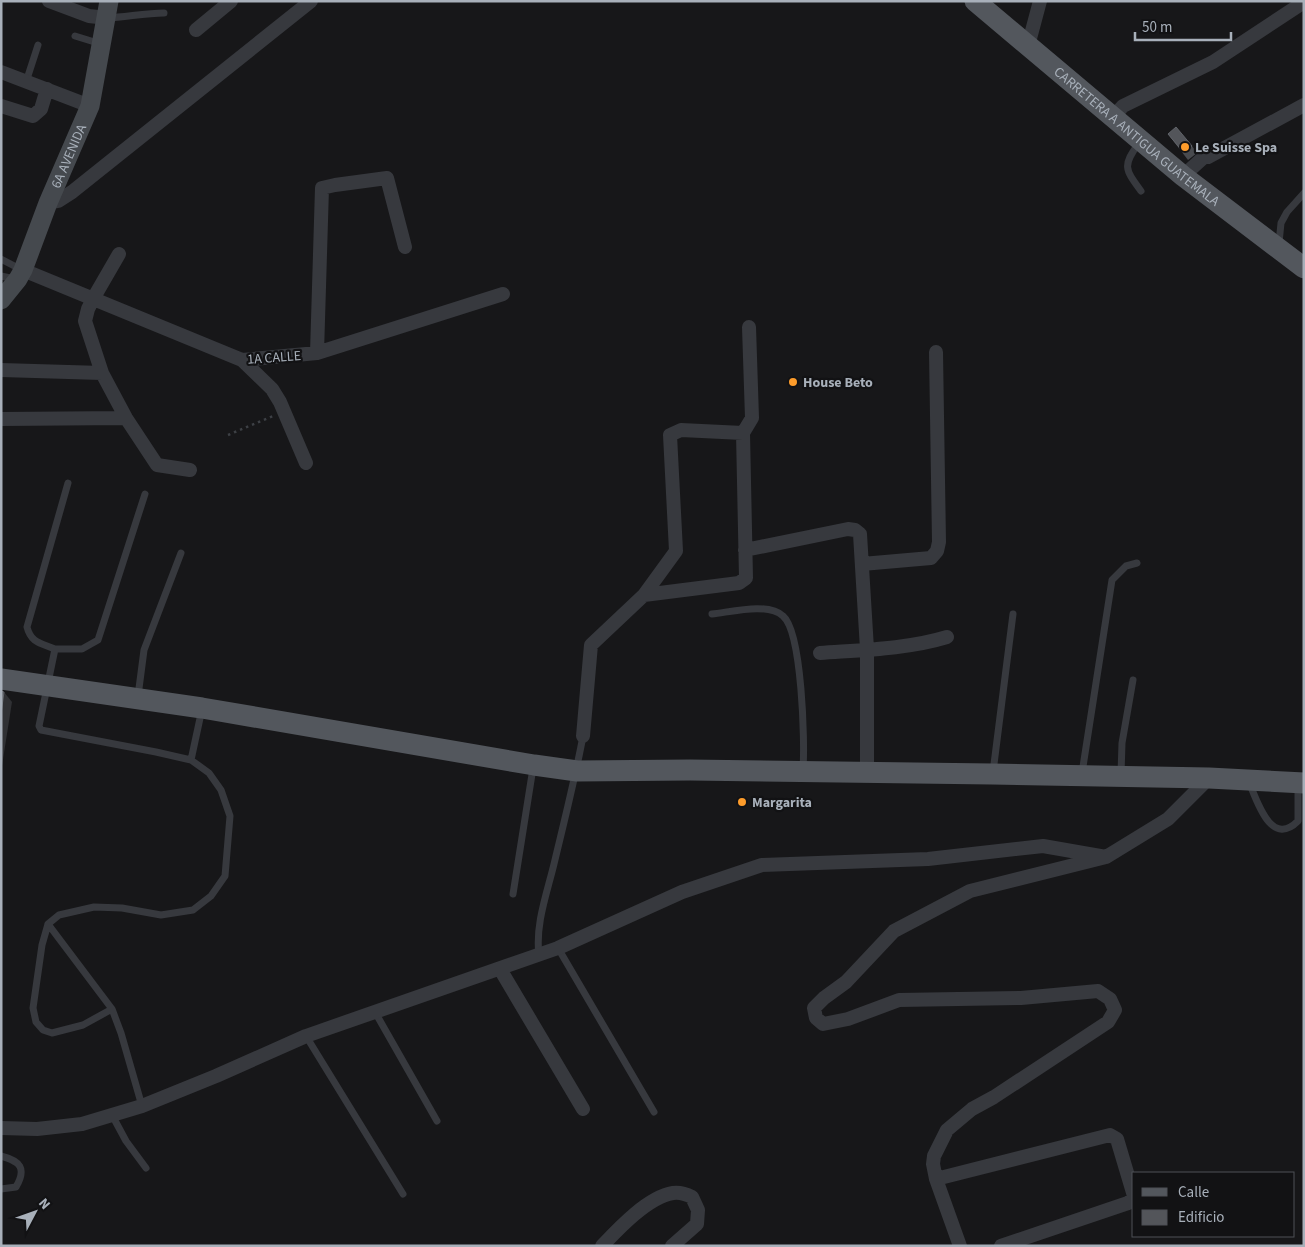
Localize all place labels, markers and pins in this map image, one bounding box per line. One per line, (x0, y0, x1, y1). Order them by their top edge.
place label: Le Suisse Spa (1195, 138, 1277, 158)
marker: Le Suisse Spa (1179, 141, 1191, 153)
place label: House Beto (803, 373, 873, 393)
marker: House Beto (787, 376, 799, 388)
place label: Margarita (752, 793, 812, 813)
marker: Margarita (736, 796, 748, 808)

